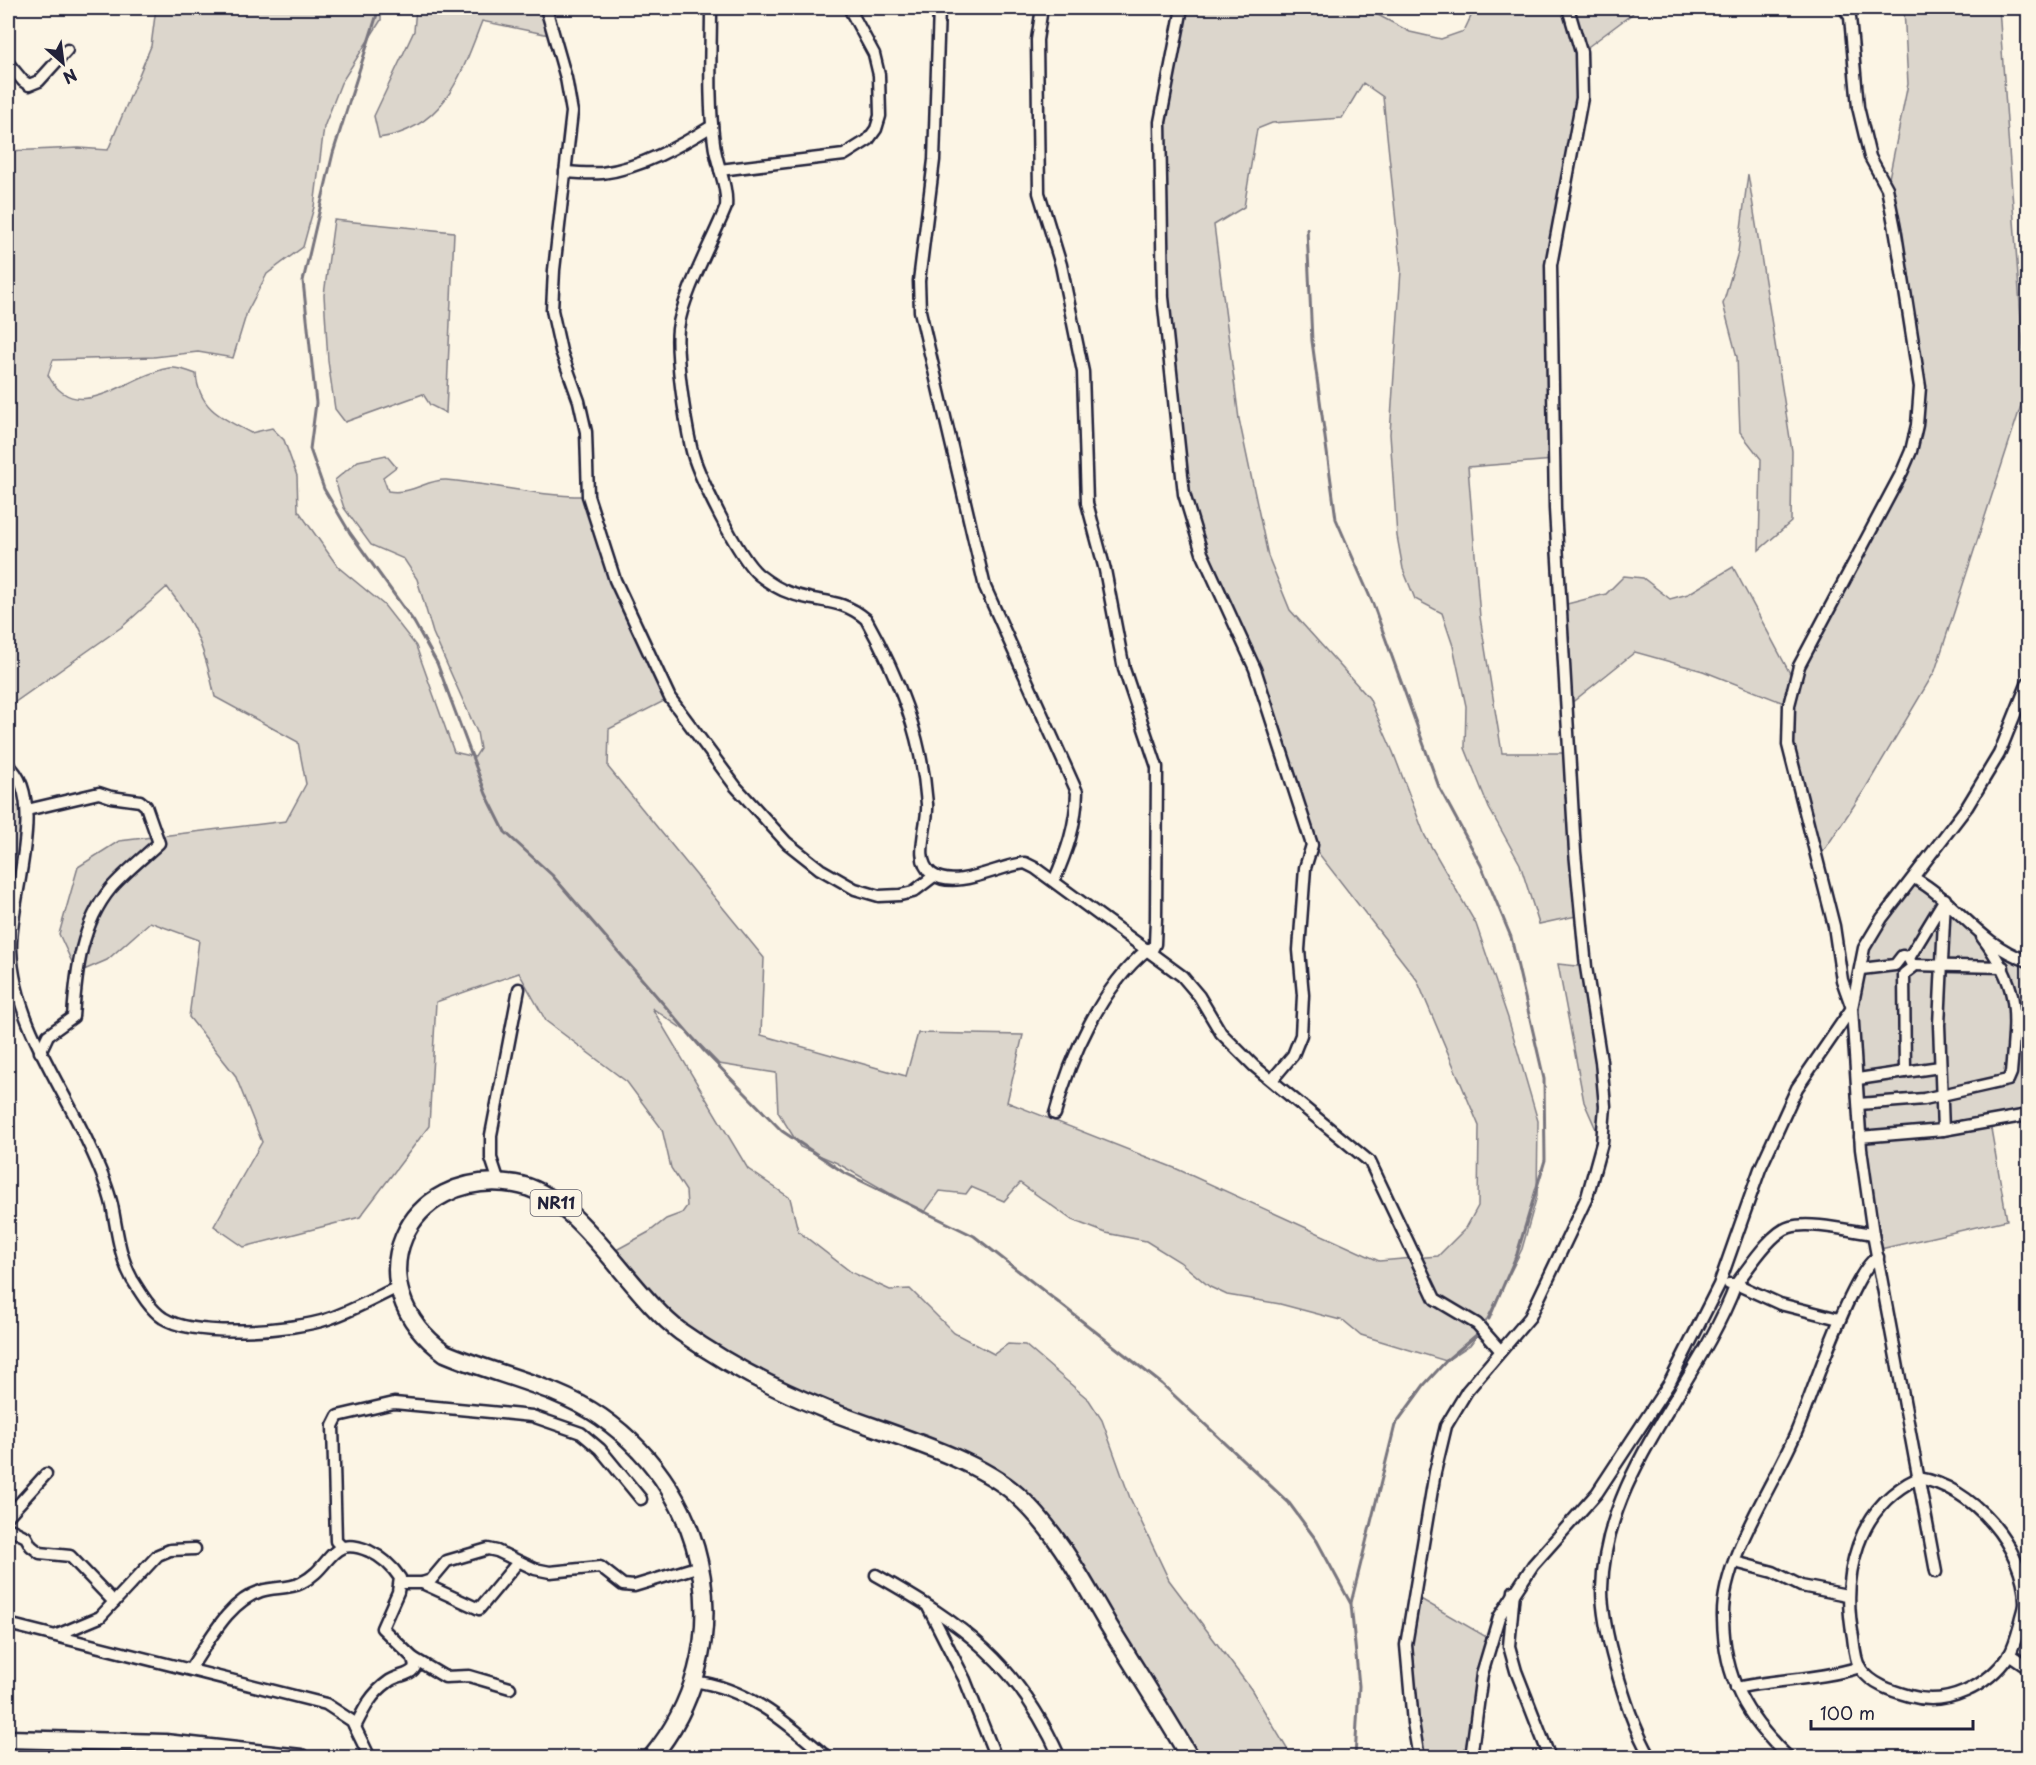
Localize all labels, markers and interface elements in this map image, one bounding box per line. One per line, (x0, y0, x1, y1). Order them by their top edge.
north arrow (33, 33, 93, 93)
text: N (59, 64, 82, 91)
road number: NR11 (530, 1190, 582, 1216)
scale bar (1811, 1693, 1973, 1731)
text: 100 m (1820, 1699, 1875, 1726)

